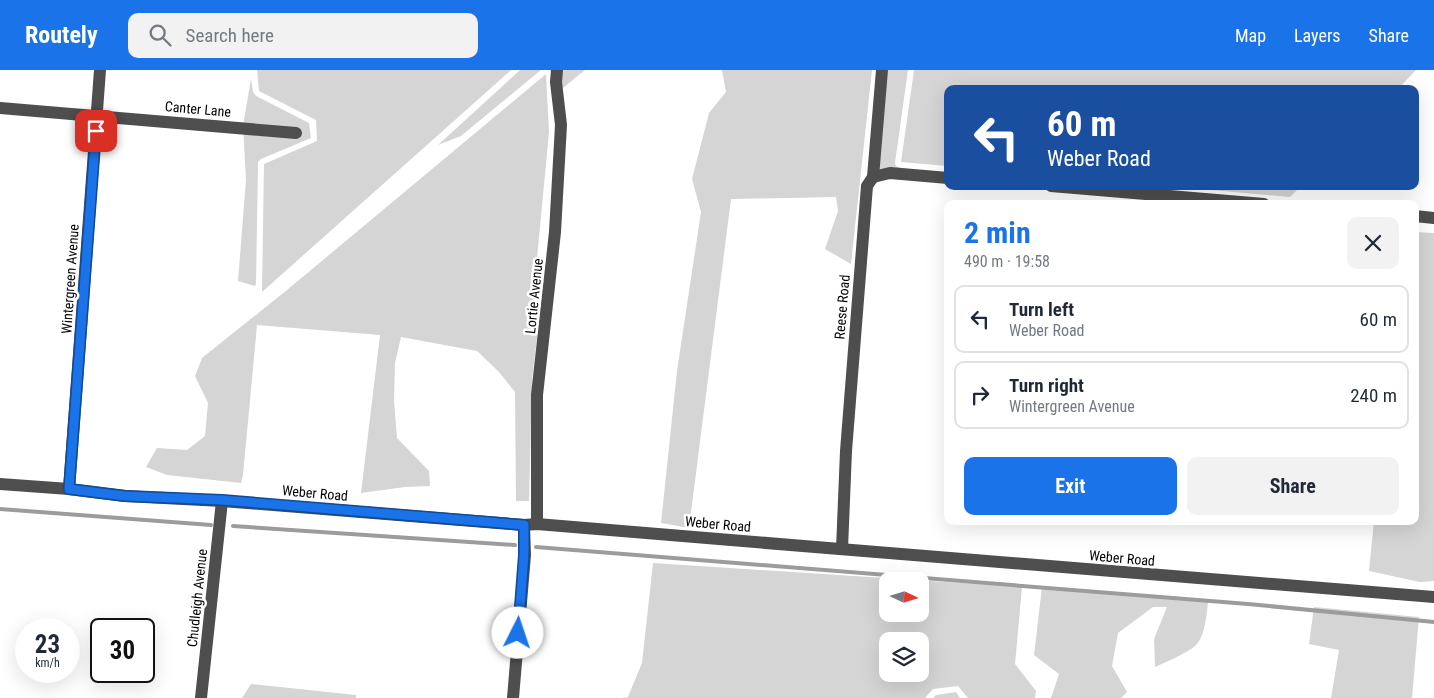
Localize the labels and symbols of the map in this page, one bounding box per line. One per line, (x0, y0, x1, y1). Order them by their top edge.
street label: Canter Lane (164, 98, 232, 120)
pin (75, 110, 117, 152)
street label: Wintergreen Avenue (58, 223, 82, 334)
street label: Lortie Avenue (522, 257, 546, 334)
street label: Reese Road (831, 274, 853, 340)
street label: Weber Road (281, 482, 349, 504)
street label: Weber Road (684, 513, 752, 535)
street label: Weber Road (1088, 547, 1156, 569)
street label: Chudleigh Avenue (184, 548, 210, 648)
north arrow (879, 572, 929, 622)
position arrow (491, 606, 543, 658)
speed limit sign: 30 (90, 618, 155, 683)

